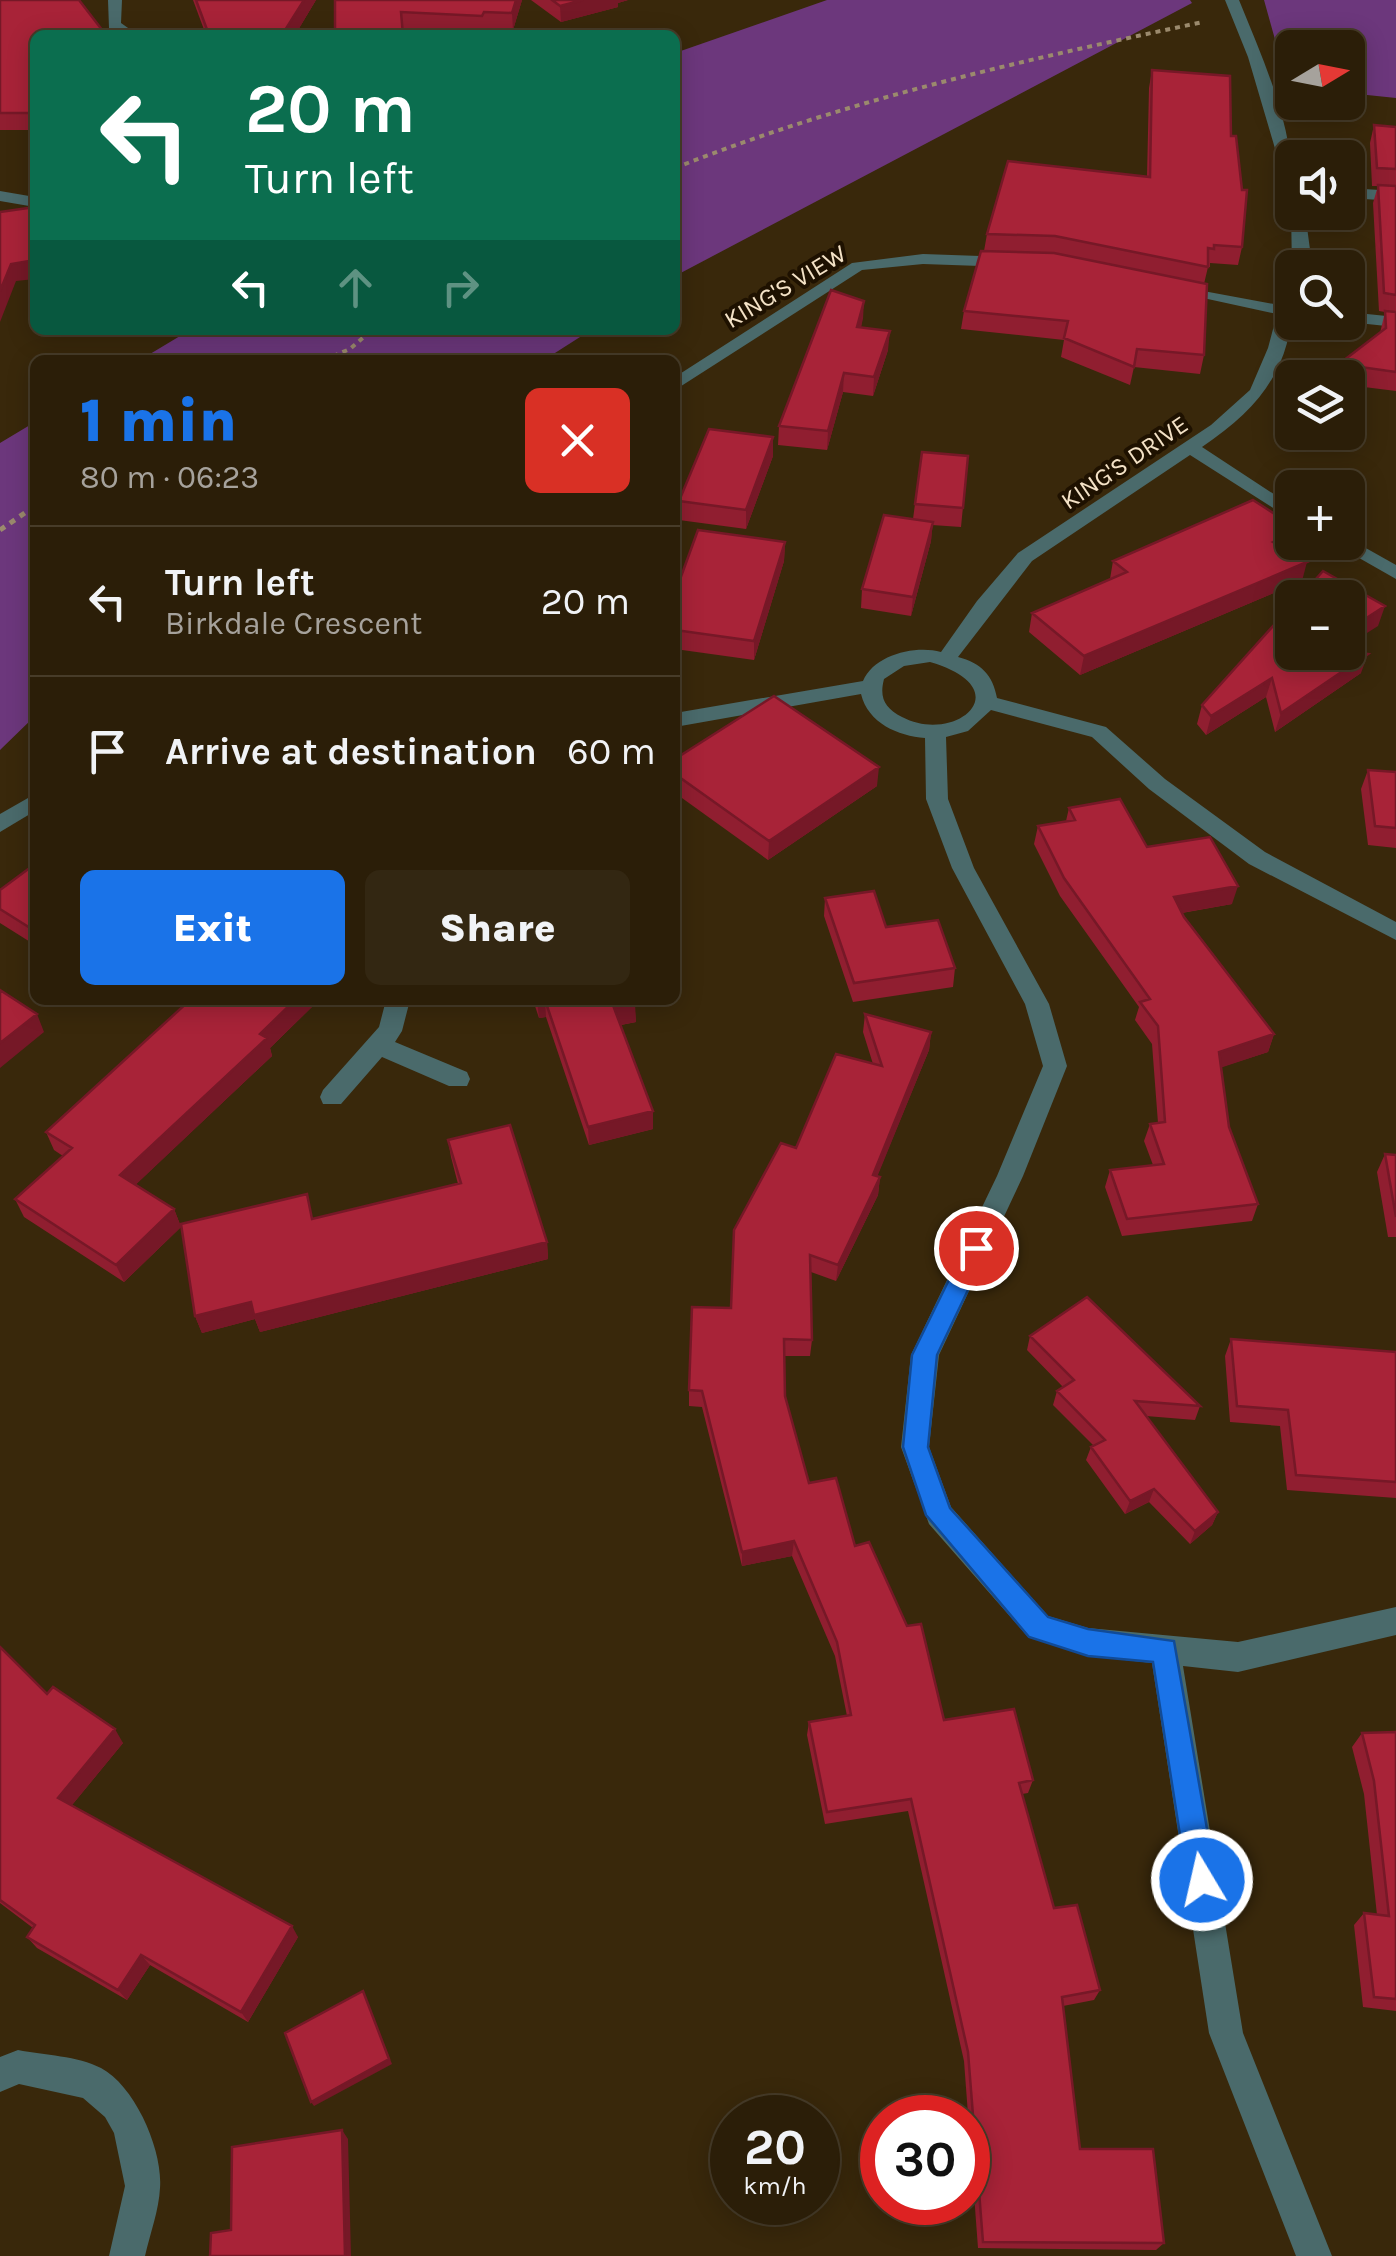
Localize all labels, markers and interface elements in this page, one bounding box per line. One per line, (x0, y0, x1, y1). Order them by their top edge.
north arrow (1275, 30, 1365, 120)
map controls (1275, 30, 1365, 670)
text: 20 m (245, 68, 416, 150)
icon: left (80, 70, 210, 200)
button: sound (1275, 140, 1365, 230)
text: Turn left (245, 152, 414, 204)
street label: KING'S VIEW (719, 239, 852, 334)
button: search (1275, 250, 1365, 340)
icon: left (223, 260, 278, 315)
icon: ahead (328, 260, 383, 315)
icon: right (433, 260, 488, 315)
button: layers (1275, 360, 1365, 450)
text: 1 min (80, 386, 237, 456)
button: close (525, 388, 630, 493)
street label: KING'S DRIVE (1055, 409, 1193, 515)
text: 80 m · 06:23 (80, 459, 259, 496)
button: + (1275, 470, 1365, 560)
text: Turn left (165, 560, 315, 605)
icon: left (80, 574, 135, 629)
text: 20 m (541, 579, 630, 624)
button: − (1275, 580, 1365, 670)
text: Birkdale Crescent (165, 605, 422, 642)
icon: arrive (80, 724, 135, 779)
text: Arrive at destination (165, 729, 537, 774)
text: 60 m (567, 729, 656, 774)
button: Exit (80, 870, 345, 985)
button: Share (365, 870, 630, 985)
pin (934, 1206, 1019, 1291)
icon: arrive (949, 1221, 1004, 1276)
position arrow (1150, 1828, 1254, 1932)
speed limit sign: 30 (860, 2095, 990, 2225)
text: 20 (744, 2118, 806, 2177)
text: km/h (743, 2171, 807, 2200)

